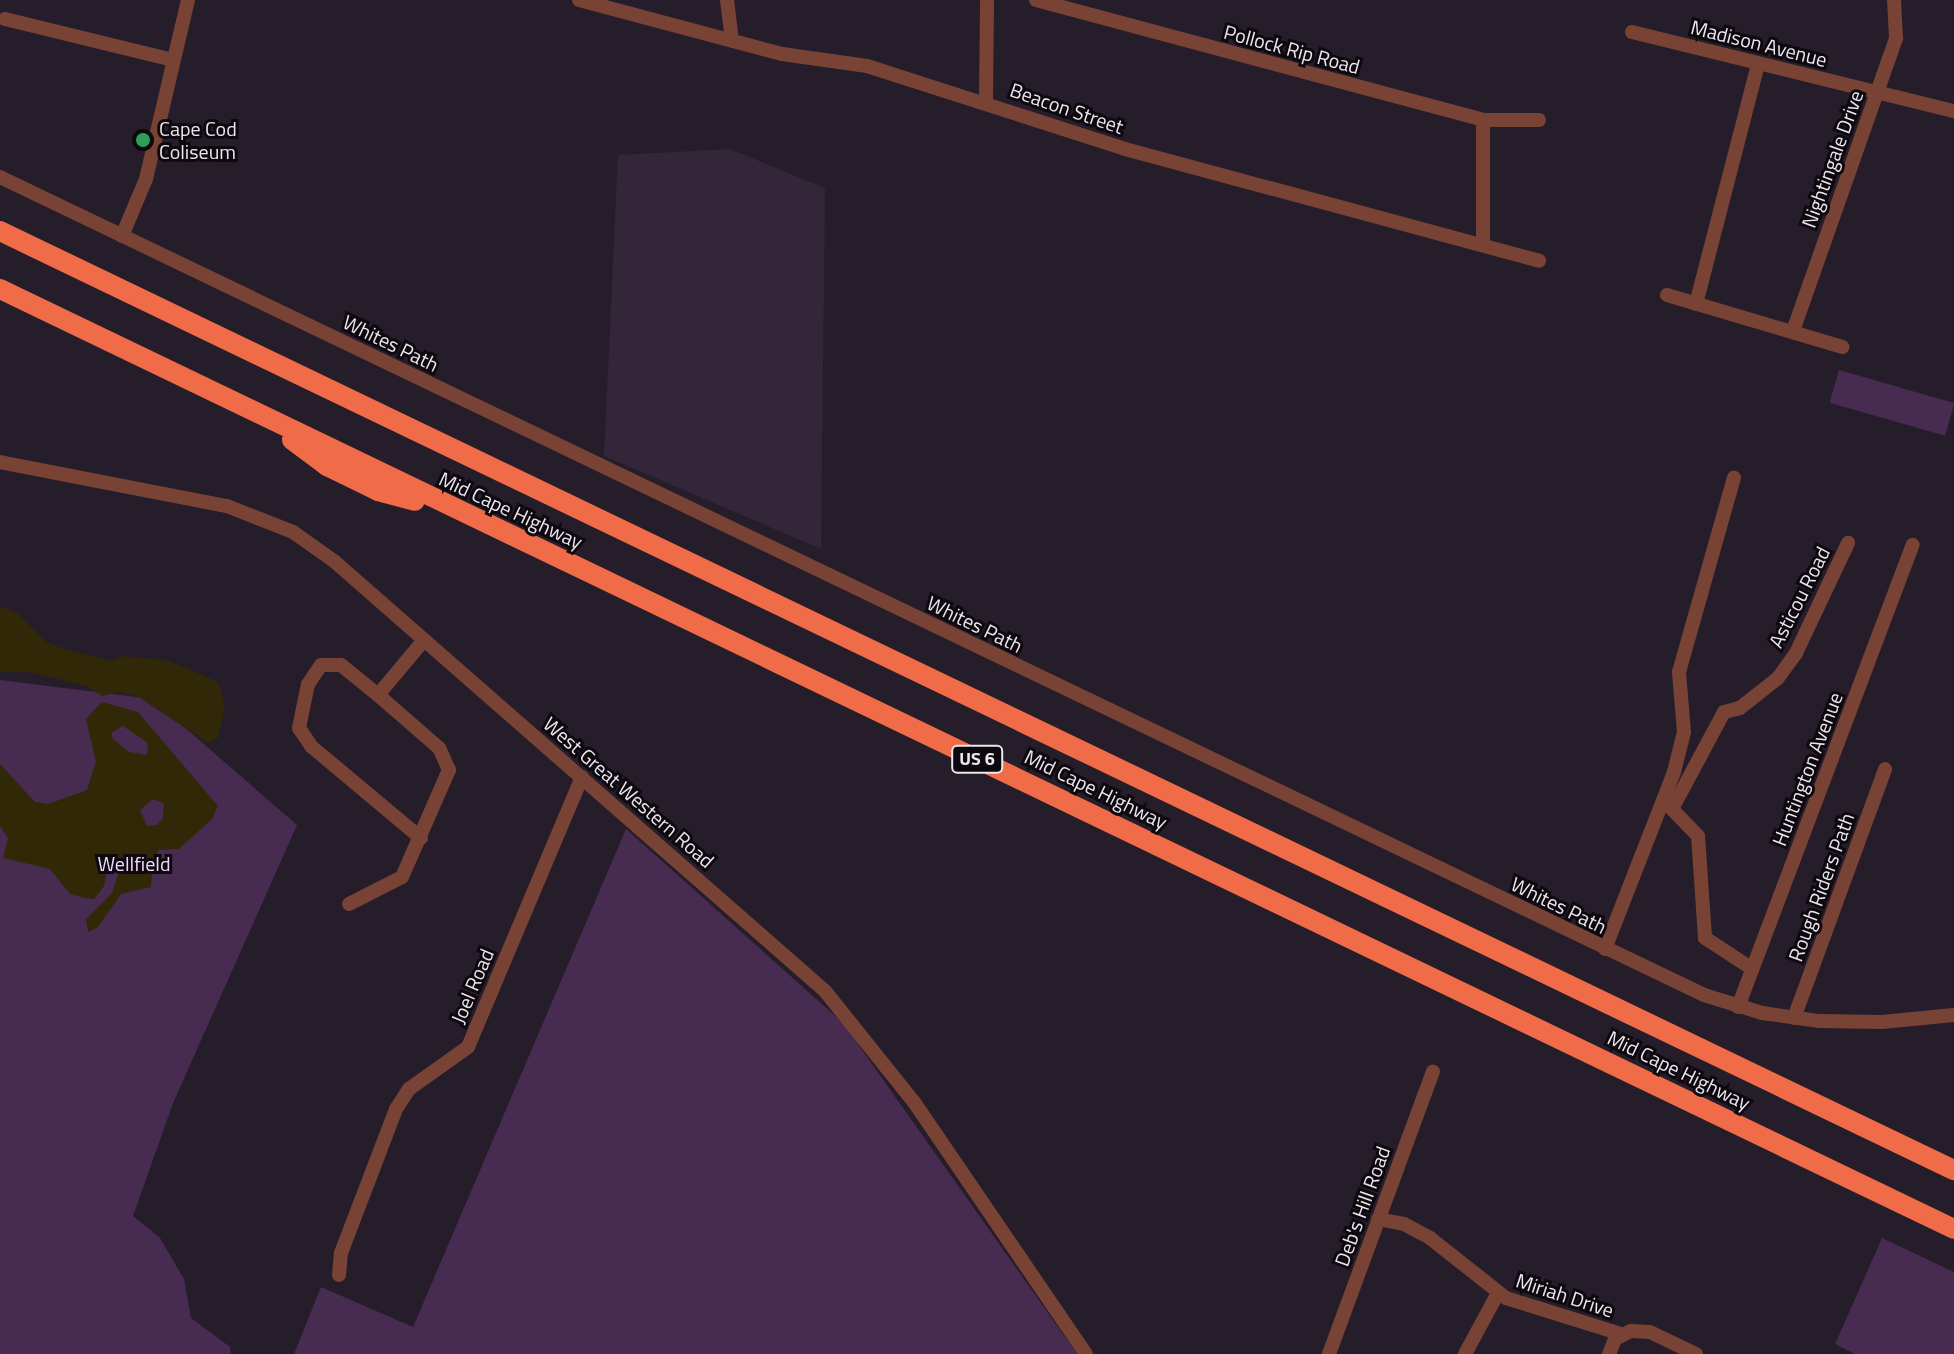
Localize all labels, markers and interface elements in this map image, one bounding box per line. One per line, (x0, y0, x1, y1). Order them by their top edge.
street label: Madison Avenue (1688, 15, 1830, 71)
street label: Pollock Rip Road (1221, 19, 1363, 79)
street label: Beacon Street (1007, 77, 1127, 139)
street label: Nightingale Drive (1796, 87, 1868, 231)
place label: Cape Cod Coliseum (159, 116, 237, 163)
marker: Cape Cod Coliseum (134, 131, 152, 149)
street label: Whites Path (339, 310, 443, 376)
street label: Mid Cape Highway (435, 466, 587, 554)
street label: Asticou Road (1763, 543, 1835, 651)
street label: Whites Path (923, 591, 1027, 657)
street label: Huntington Avenue (1767, 689, 1847, 849)
street label: West Great Western Road (539, 711, 719, 873)
street label: Mid Cape Highway (1021, 744, 1171, 834)
road number: US 6 (951, 745, 1003, 773)
street label: Rough Riders Path (1783, 809, 1859, 965)
park label: Wellfield (98, 851, 170, 875)
street label: Whites Path (1507, 872, 1611, 938)
street label: Joel Road (446, 945, 498, 1027)
street label: Mid Cape Highway (1604, 1025, 1754, 1115)
street label: Deb's Hill Road (1329, 1143, 1395, 1269)
street label: Miriah Drive (1513, 1268, 1617, 1322)

